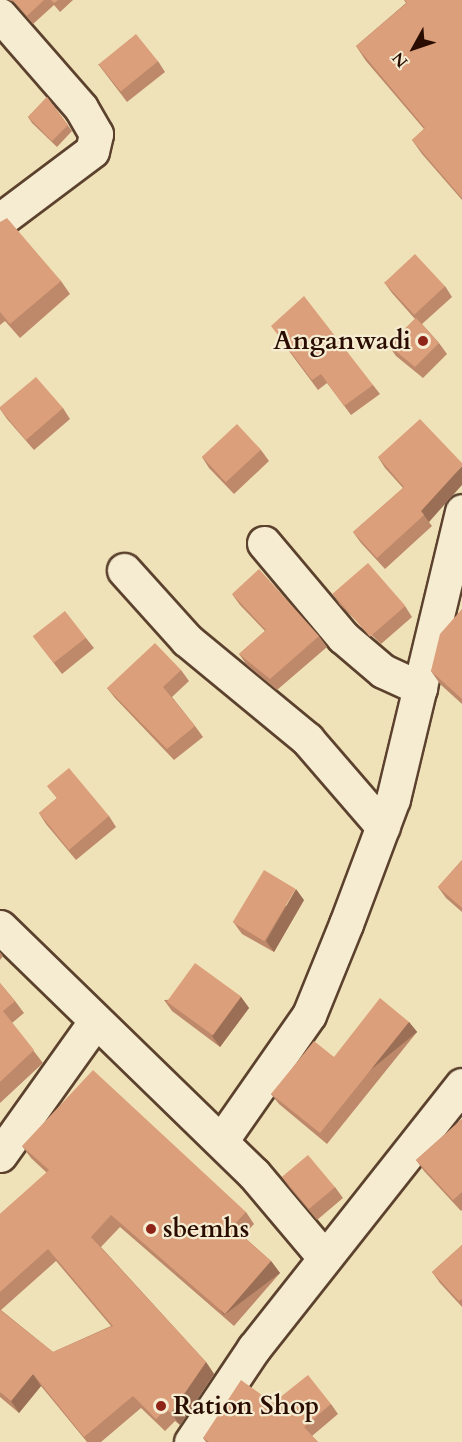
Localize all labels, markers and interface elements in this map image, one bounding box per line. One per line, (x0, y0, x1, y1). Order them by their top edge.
north arrow (384, 18, 444, 78)
text: N (387, 47, 413, 72)
place label: Anganwadi (273, 325, 411, 357)
marker: Anganwadi (416, 334, 430, 348)
place label: sbemhs (163, 1213, 249, 1245)
marker: sbemhs (144, 1222, 158, 1236)
place label: Ration Shop (173, 1390, 319, 1422)
marker: Ration Shop (154, 1399, 168, 1413)

